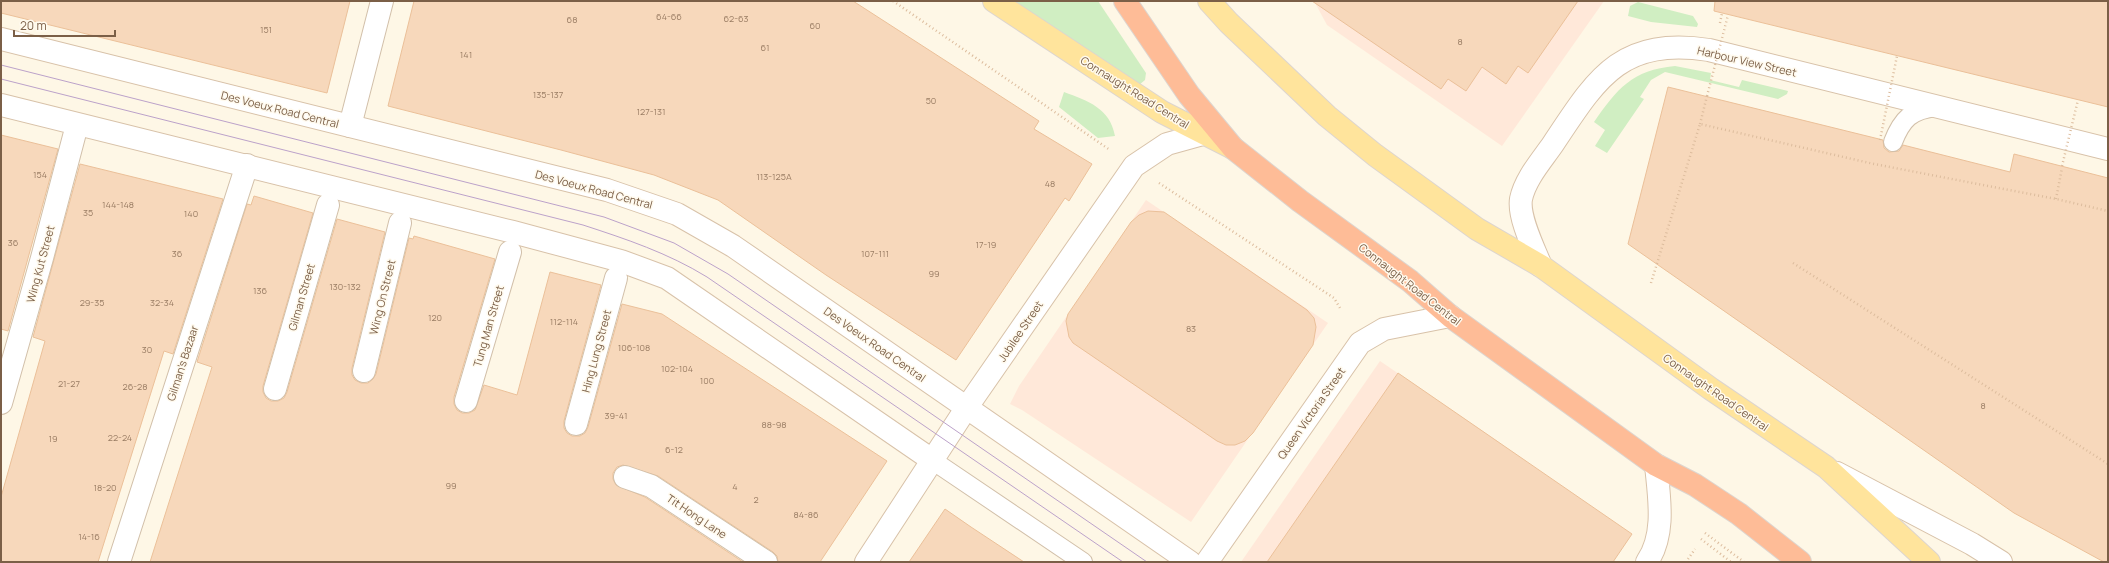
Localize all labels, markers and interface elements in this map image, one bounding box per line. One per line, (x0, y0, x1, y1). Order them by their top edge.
house number: 64-66 (656, 10, 682, 23)
scale bar (14, 12, 115, 38)
house number: 62-63 (723, 12, 749, 25)
house number: 68 (567, 13, 577, 26)
text: 20 m (20, 17, 47, 34)
house number: 60 (809, 19, 821, 32)
house number: 151 (260, 23, 272, 36)
house number: 8 (1457, 35, 1463, 48)
house number: 61 (761, 41, 769, 54)
street label: Harbour View Street (1696, 42, 1798, 80)
house number: 141 (460, 48, 472, 61)
street label: Connaught Road Central (1078, 52, 1192, 132)
street label: Des Voeux Road Central (219, 87, 341, 131)
house number: 135-137 (533, 88, 564, 101)
house number: 50 (926, 94, 936, 107)
house number: 127-131 (637, 105, 665, 118)
street label: Des Voeux Road Central (534, 166, 654, 212)
house number: 154 (33, 168, 47, 181)
house number: 113-125A (756, 170, 792, 183)
house number: 48 (1045, 177, 1055, 190)
house number: 144-148 (102, 198, 134, 211)
house number: 35 (83, 206, 93, 219)
house number: 140 (184, 207, 198, 220)
street label: Wing Kut Street (22, 224, 58, 304)
house number: 36 (8, 236, 19, 249)
house number: 17-19 (976, 238, 996, 251)
street label: Connaught Road Central (1356, 239, 1464, 329)
house number: 36 (172, 247, 183, 260)
house number: 107-111 (861, 247, 889, 260)
street label: Wing On Street (365, 258, 399, 336)
street label: Gilman Street (284, 262, 318, 332)
house number: 99 (928, 267, 940, 280)
house number: 130-132 (329, 280, 361, 293)
street label: Tung Man Street (469, 283, 507, 369)
house number: 136 (253, 284, 267, 297)
house number: 29-35 (80, 296, 104, 309)
house number: 32-34 (150, 296, 174, 309)
street label: Jubilee Street (994, 298, 1046, 364)
street label: Des Voeux Road Central (821, 303, 929, 385)
street label: Hing Lung Street (578, 308, 614, 394)
house number: 120 (428, 311, 442, 324)
house number: 112-114 (550, 315, 578, 328)
house number: 83 (1186, 322, 1196, 335)
street label: Gilman's Bazaar (163, 323, 201, 403)
house number: 106-108 (618, 341, 650, 354)
house number: 30 (142, 343, 152, 356)
street label: Connaught Road Central (1660, 350, 1772, 434)
house number: 102-104 (661, 362, 693, 375)
street label: Queen Victoria Street (1274, 364, 1348, 462)
house number: 100 (700, 374, 714, 387)
house number: 21-27 (58, 377, 81, 390)
house number: 26-28 (123, 380, 147, 393)
house number: 8 (1980, 399, 1986, 412)
house number: 39-41 (604, 409, 628, 422)
house number: 88-98 (761, 418, 787, 431)
house number: 22-24 (108, 431, 132, 444)
house number: 19 (48, 432, 58, 445)
house number: 6-12 (665, 443, 683, 456)
house number: 99 (445, 479, 457, 492)
house number: 4 (732, 480, 738, 493)
house number: 18-20 (93, 481, 117, 494)
street label: Tit Hong Lane (664, 490, 731, 542)
house number: 2 (753, 493, 759, 506)
house number: 84-86 (793, 508, 819, 521)
house number: 14-16 (78, 530, 100, 543)

